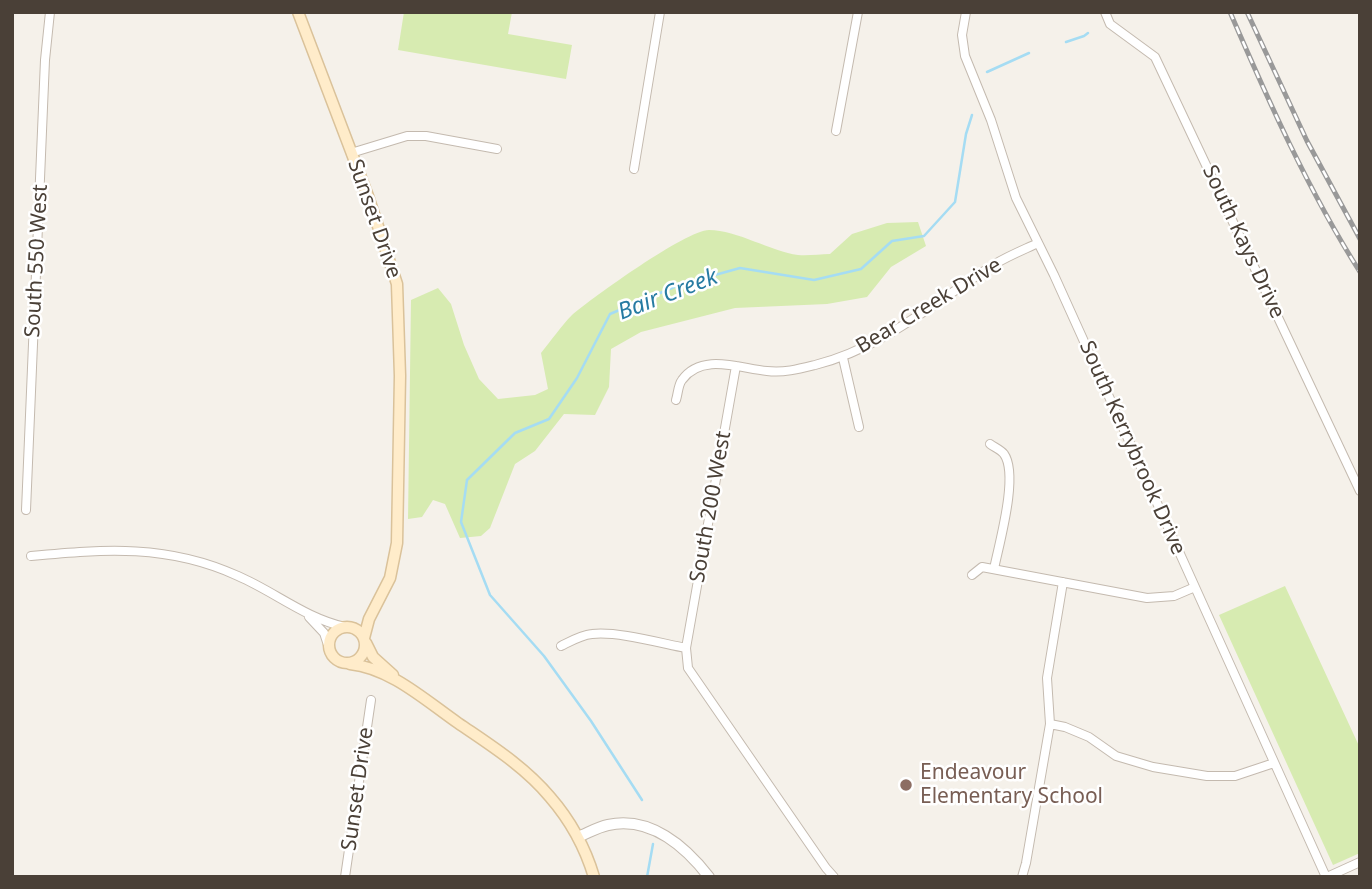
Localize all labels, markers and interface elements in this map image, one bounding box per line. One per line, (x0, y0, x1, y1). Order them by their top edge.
street label: Sunset Drive (342, 156, 406, 282)
street label: South Kays Drive (1196, 161, 1290, 323)
street label: South 550 West (20, 184, 54, 338)
street label: Bear Creek Drive (852, 253, 1006, 359)
water label: Bair Creek (614, 263, 722, 327)
street label: South Kerrybrook Drive (1073, 337, 1191, 559)
street label: South 200 West (685, 429, 737, 585)
street label: Sunset Drive (337, 726, 379, 852)
place label: Endeavour Elementary School (920, 760, 1103, 810)
marker: Endeavour Elementary School (898, 777, 914, 793)

